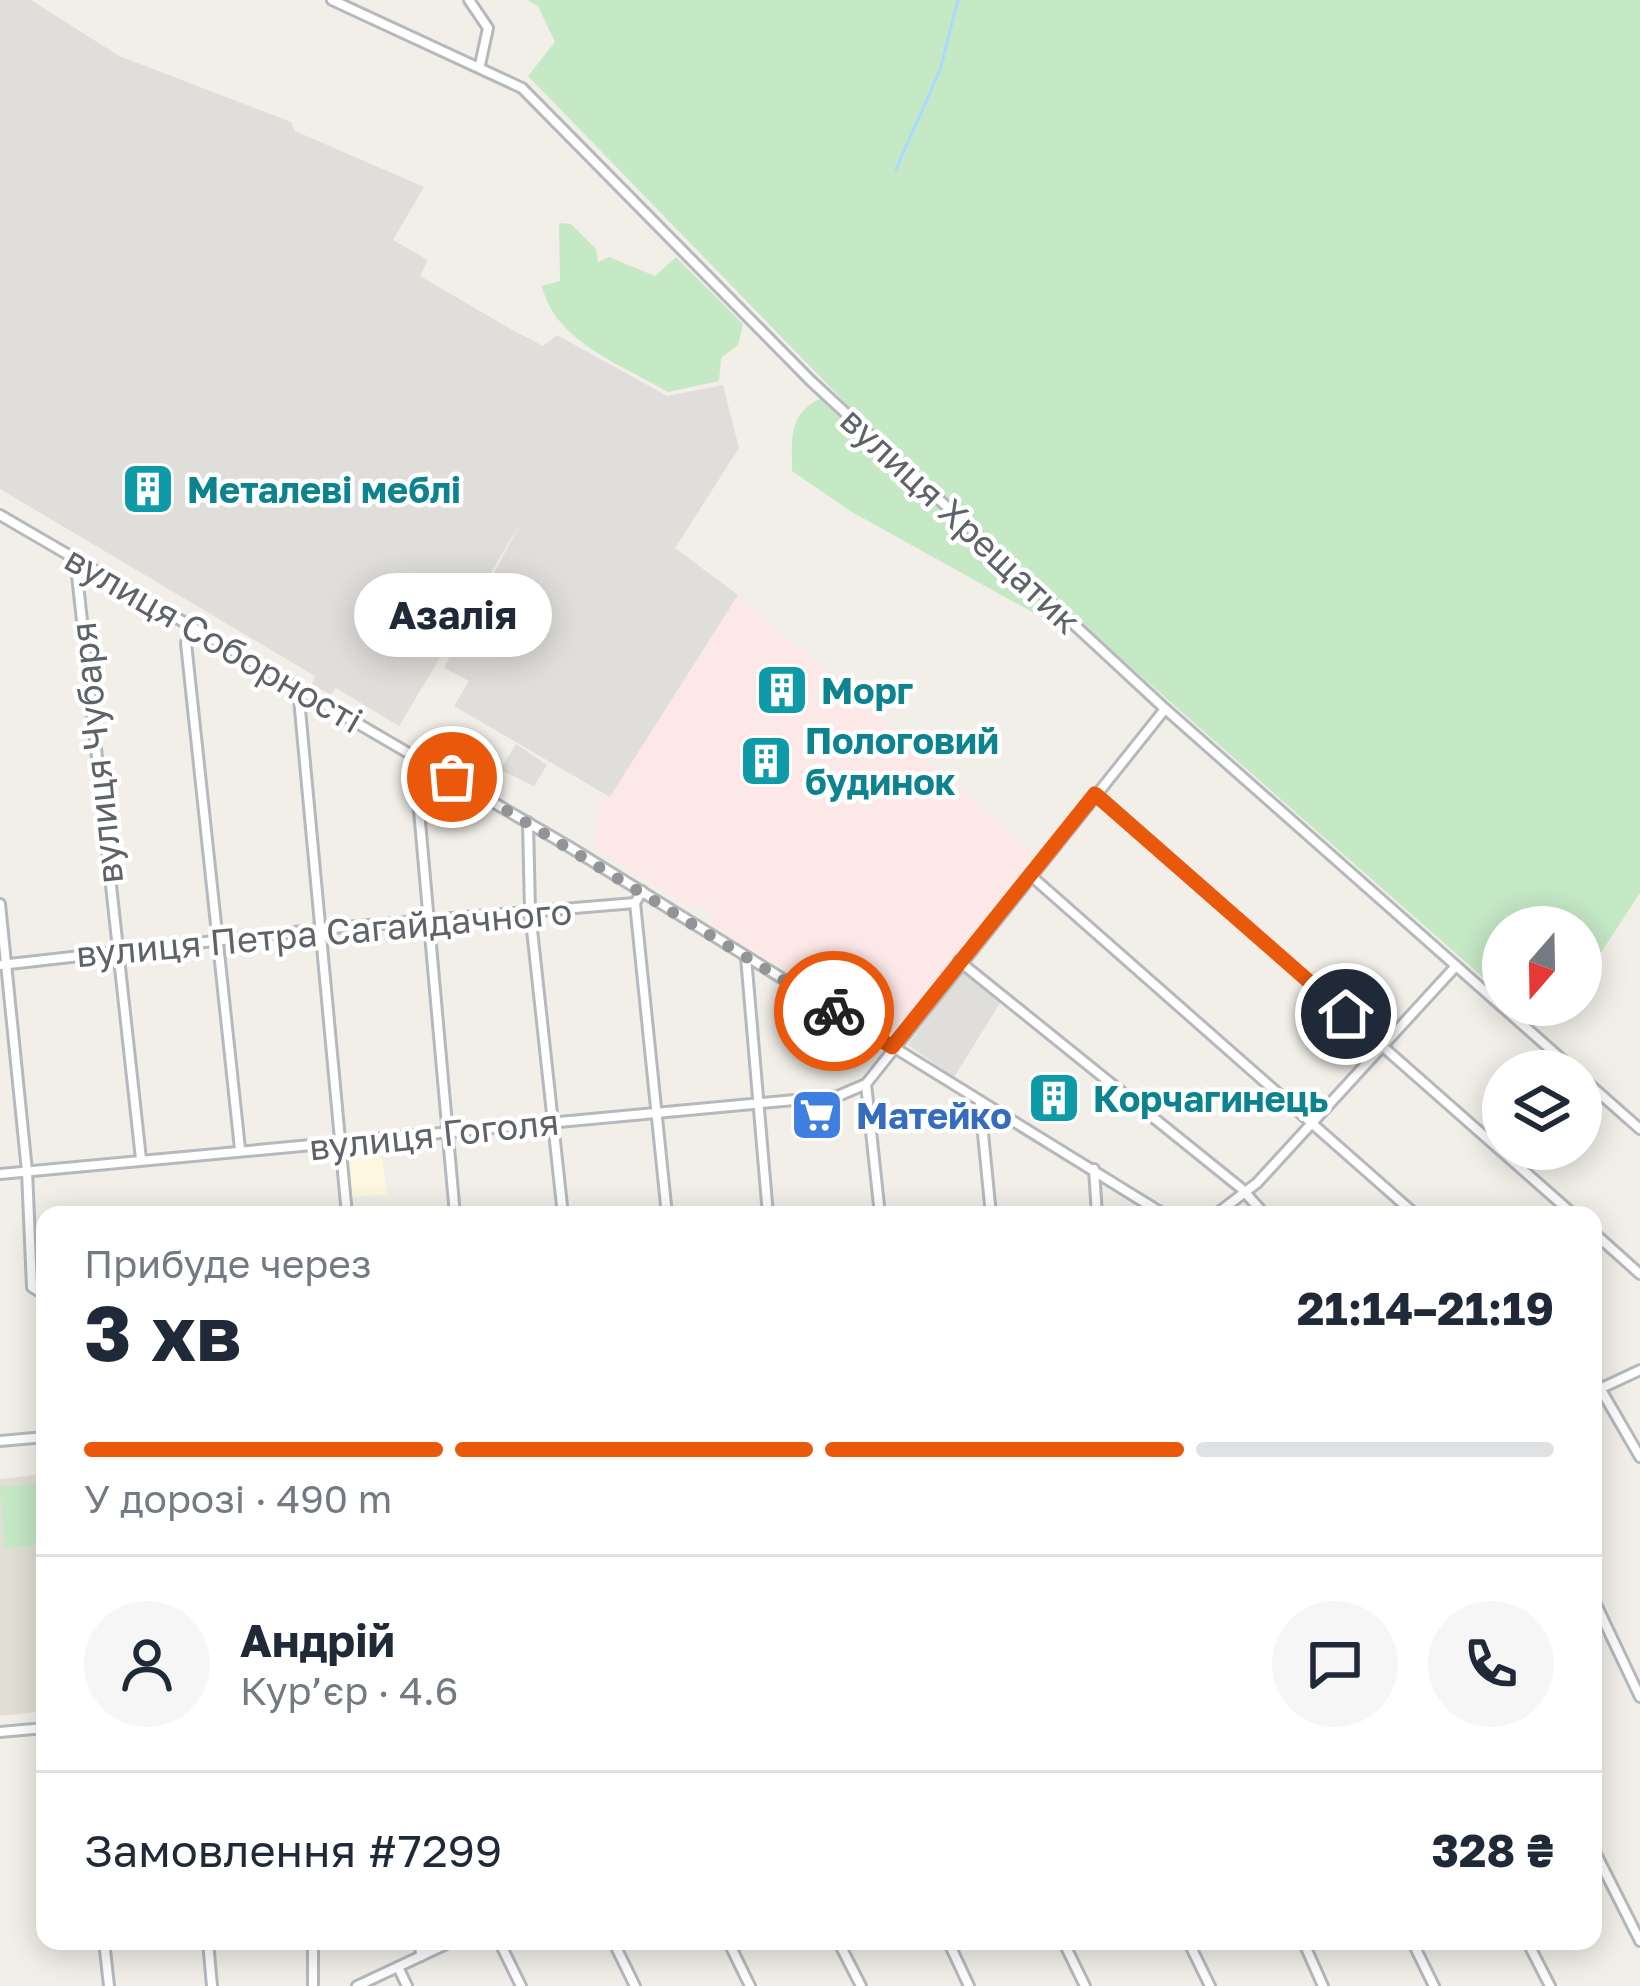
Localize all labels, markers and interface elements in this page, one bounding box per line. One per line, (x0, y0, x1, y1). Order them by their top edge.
street label: вулиця Хрещатик (832, 398, 1090, 642)
building icon: Металеві меблі (120, 461, 176, 517)
place label: Металеві меблі (187, 468, 461, 511)
street label: вулиця Соборності (58, 536, 370, 742)
callout: Азалія (353, 573, 551, 657)
text: Азалія (389, 591, 517, 638)
street label: вулиця Чубаря (61, 620, 131, 886)
building icon: Морг (754, 662, 810, 718)
place label: Морг (821, 669, 913, 712)
place label: Пологовий будинок (805, 719, 999, 803)
pin (401, 726, 503, 828)
building icon: Пологовий будинок (738, 733, 794, 789)
icon: bag (419, 744, 485, 810)
street label: вулиця Петра Сагайдачного (74, 889, 574, 975)
north arrow (1482, 906, 1602, 1026)
map controls (1482, 906, 1602, 1170)
courier (774, 951, 894, 1071)
pin (1295, 963, 1397, 1065)
icon: bike (801, 978, 867, 1044)
icon: home (1313, 981, 1379, 1047)
button: layers (1482, 1050, 1602, 1170)
building icon: Корчагинець (1026, 1070, 1082, 1126)
place label: Корчагинець (1093, 1077, 1329, 1120)
supermarket icon: Матейко (789, 1087, 845, 1143)
place label: Матейко (856, 1094, 1012, 1137)
street label: вулиця Гоголя (307, 1099, 561, 1169)
text: Прибуде через (84, 1240, 371, 1287)
text: 21:14–21:19 (1297, 1281, 1554, 1335)
text: 3 хв (84, 1285, 242, 1378)
text: У дорозі · 490 m (84, 1475, 392, 1522)
button: person (84, 1601, 210, 1727)
button: chat (1272, 1601, 1398, 1727)
button: phone (1428, 1601, 1554, 1727)
text: Андрій (240, 1613, 395, 1667)
text: Кур’єр · 4.6 (240, 1667, 458, 1714)
text: Замовлення #7299 (84, 1823, 502, 1877)
text: 328 ₴ (1432, 1823, 1554, 1877)

